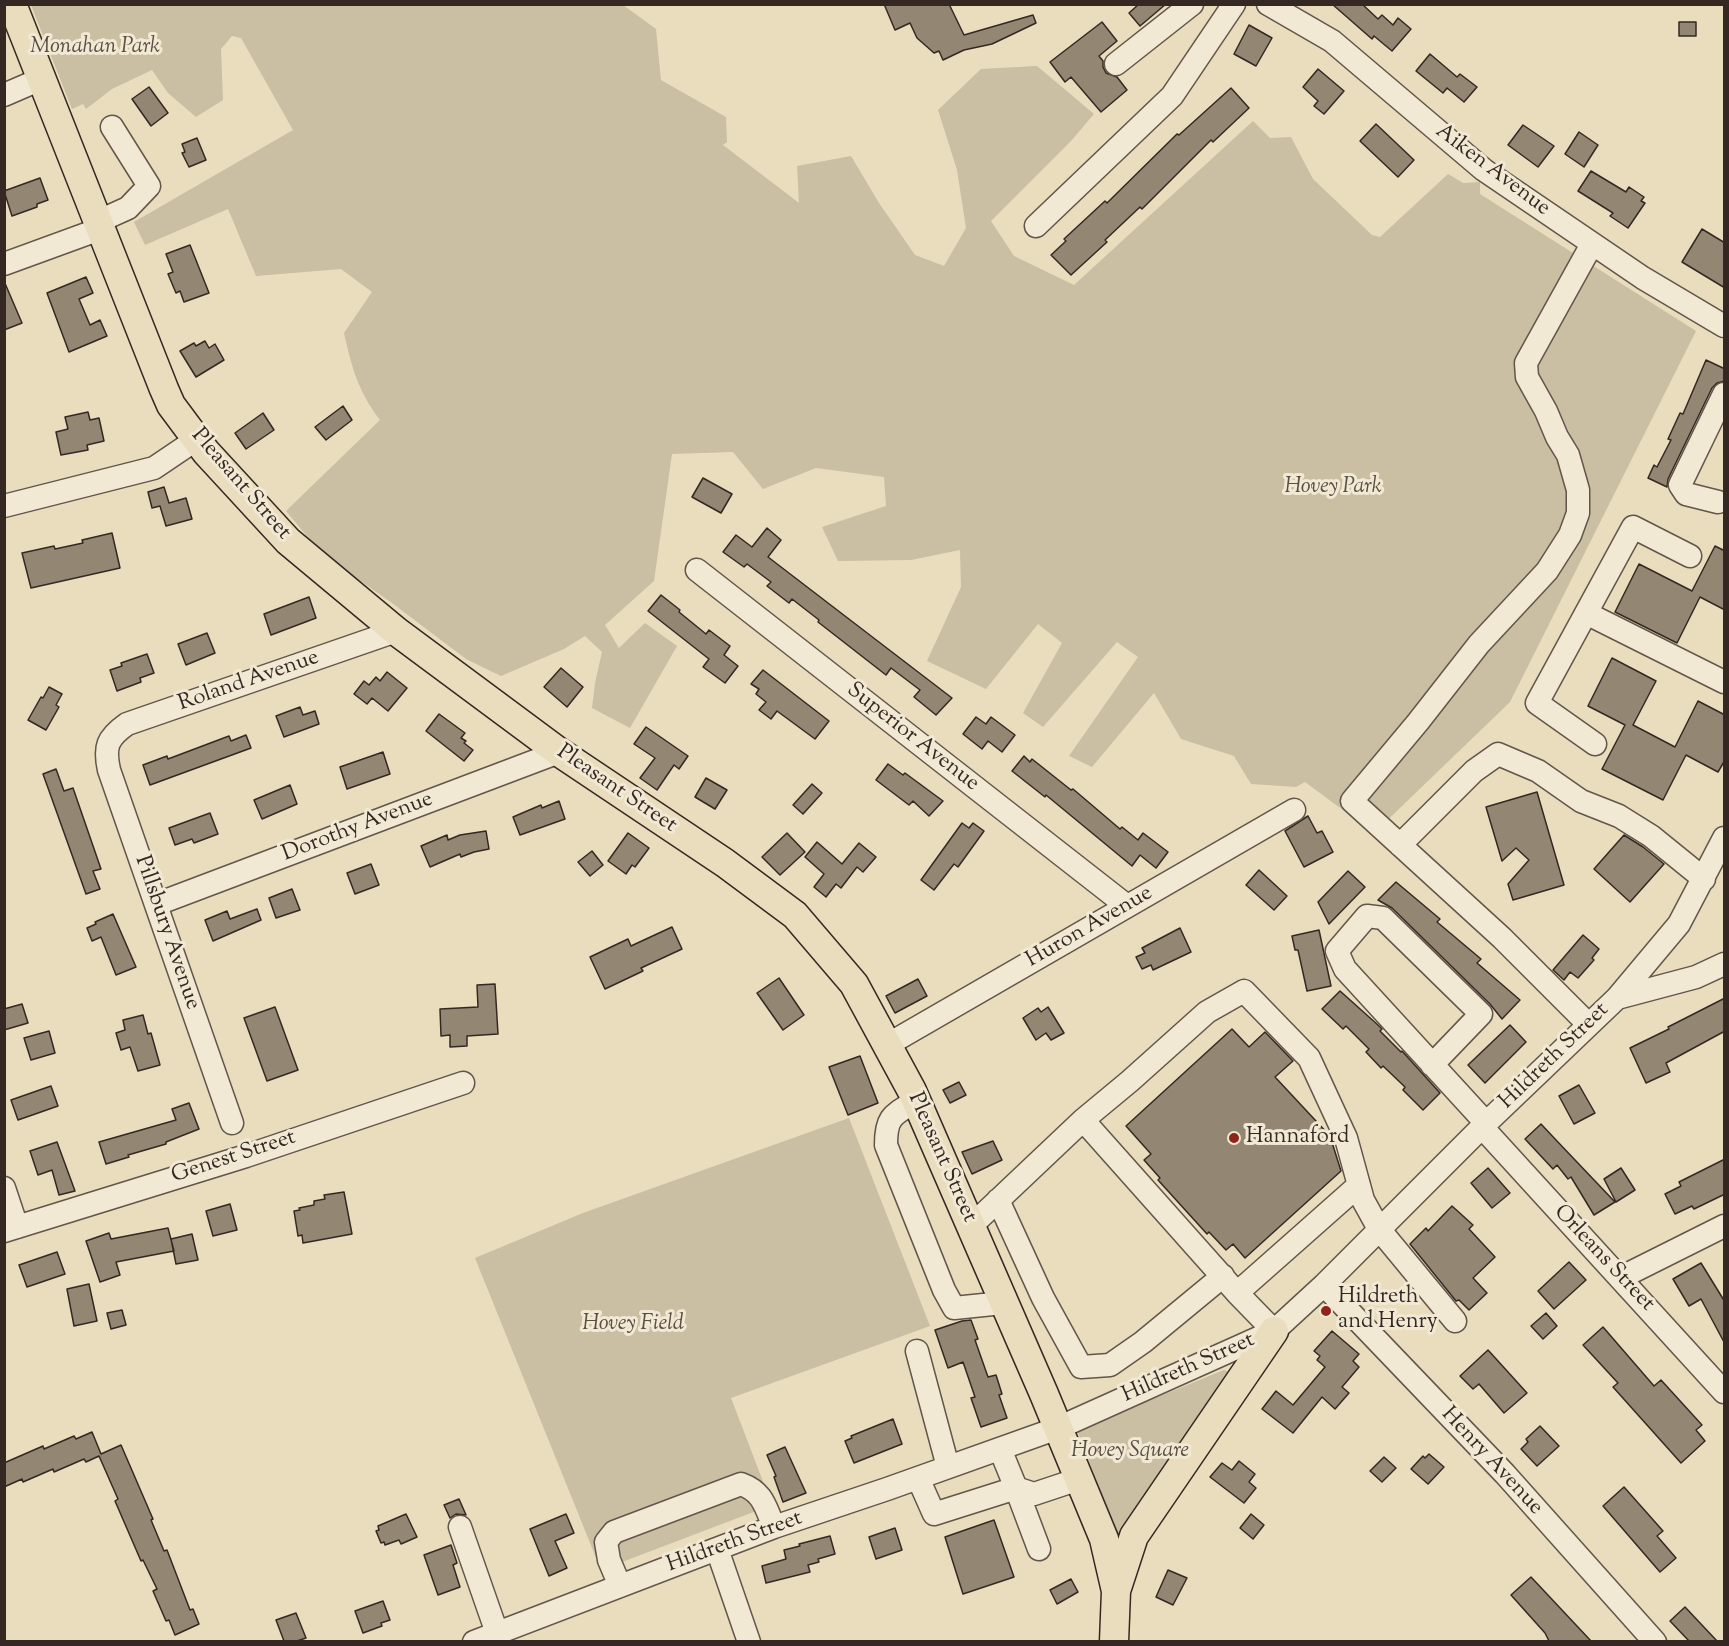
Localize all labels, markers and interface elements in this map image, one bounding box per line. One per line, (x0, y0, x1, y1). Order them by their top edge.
park label: Monahan Park (30, 35, 160, 61)
street label: Aiken Avenue (1429, 119, 1555, 223)
street label: Pleasant Street (184, 424, 296, 546)
park label: Hovey Park (1284, 475, 1382, 501)
street label: Roland Avenue (175, 646, 323, 718)
street label: Superior Avenue (840, 678, 984, 798)
street label: Pleasant Street (551, 740, 681, 840)
street label: Dorothy Avenue (279, 787, 437, 869)
street label: Pillsbury Avenue (127, 853, 205, 1013)
street label: Huron Avenue (1022, 881, 1158, 975)
street label: Hildreth Street (1495, 998, 1615, 1116)
street label: Pleasant Street (901, 1089, 981, 1227)
place label: Hannaford (1246, 1125, 1350, 1151)
street label: Genest Street (169, 1126, 299, 1190)
marker: Hannaford (1227, 1131, 1241, 1145)
street label: Orleans Street (1547, 1200, 1659, 1318)
place label: Hildreth and Henry (1338, 1285, 1438, 1336)
marker: Hildreth and Henry (1319, 1304, 1333, 1318)
park label: Hovey Field (582, 1312, 684, 1338)
street label: Hildreth Street (1119, 1328, 1259, 1410)
street label: Henry Avenue (1434, 1403, 1548, 1521)
park label: Hovey Square (1071, 1439, 1189, 1465)
street label: Hildreth Street (664, 1506, 806, 1580)

